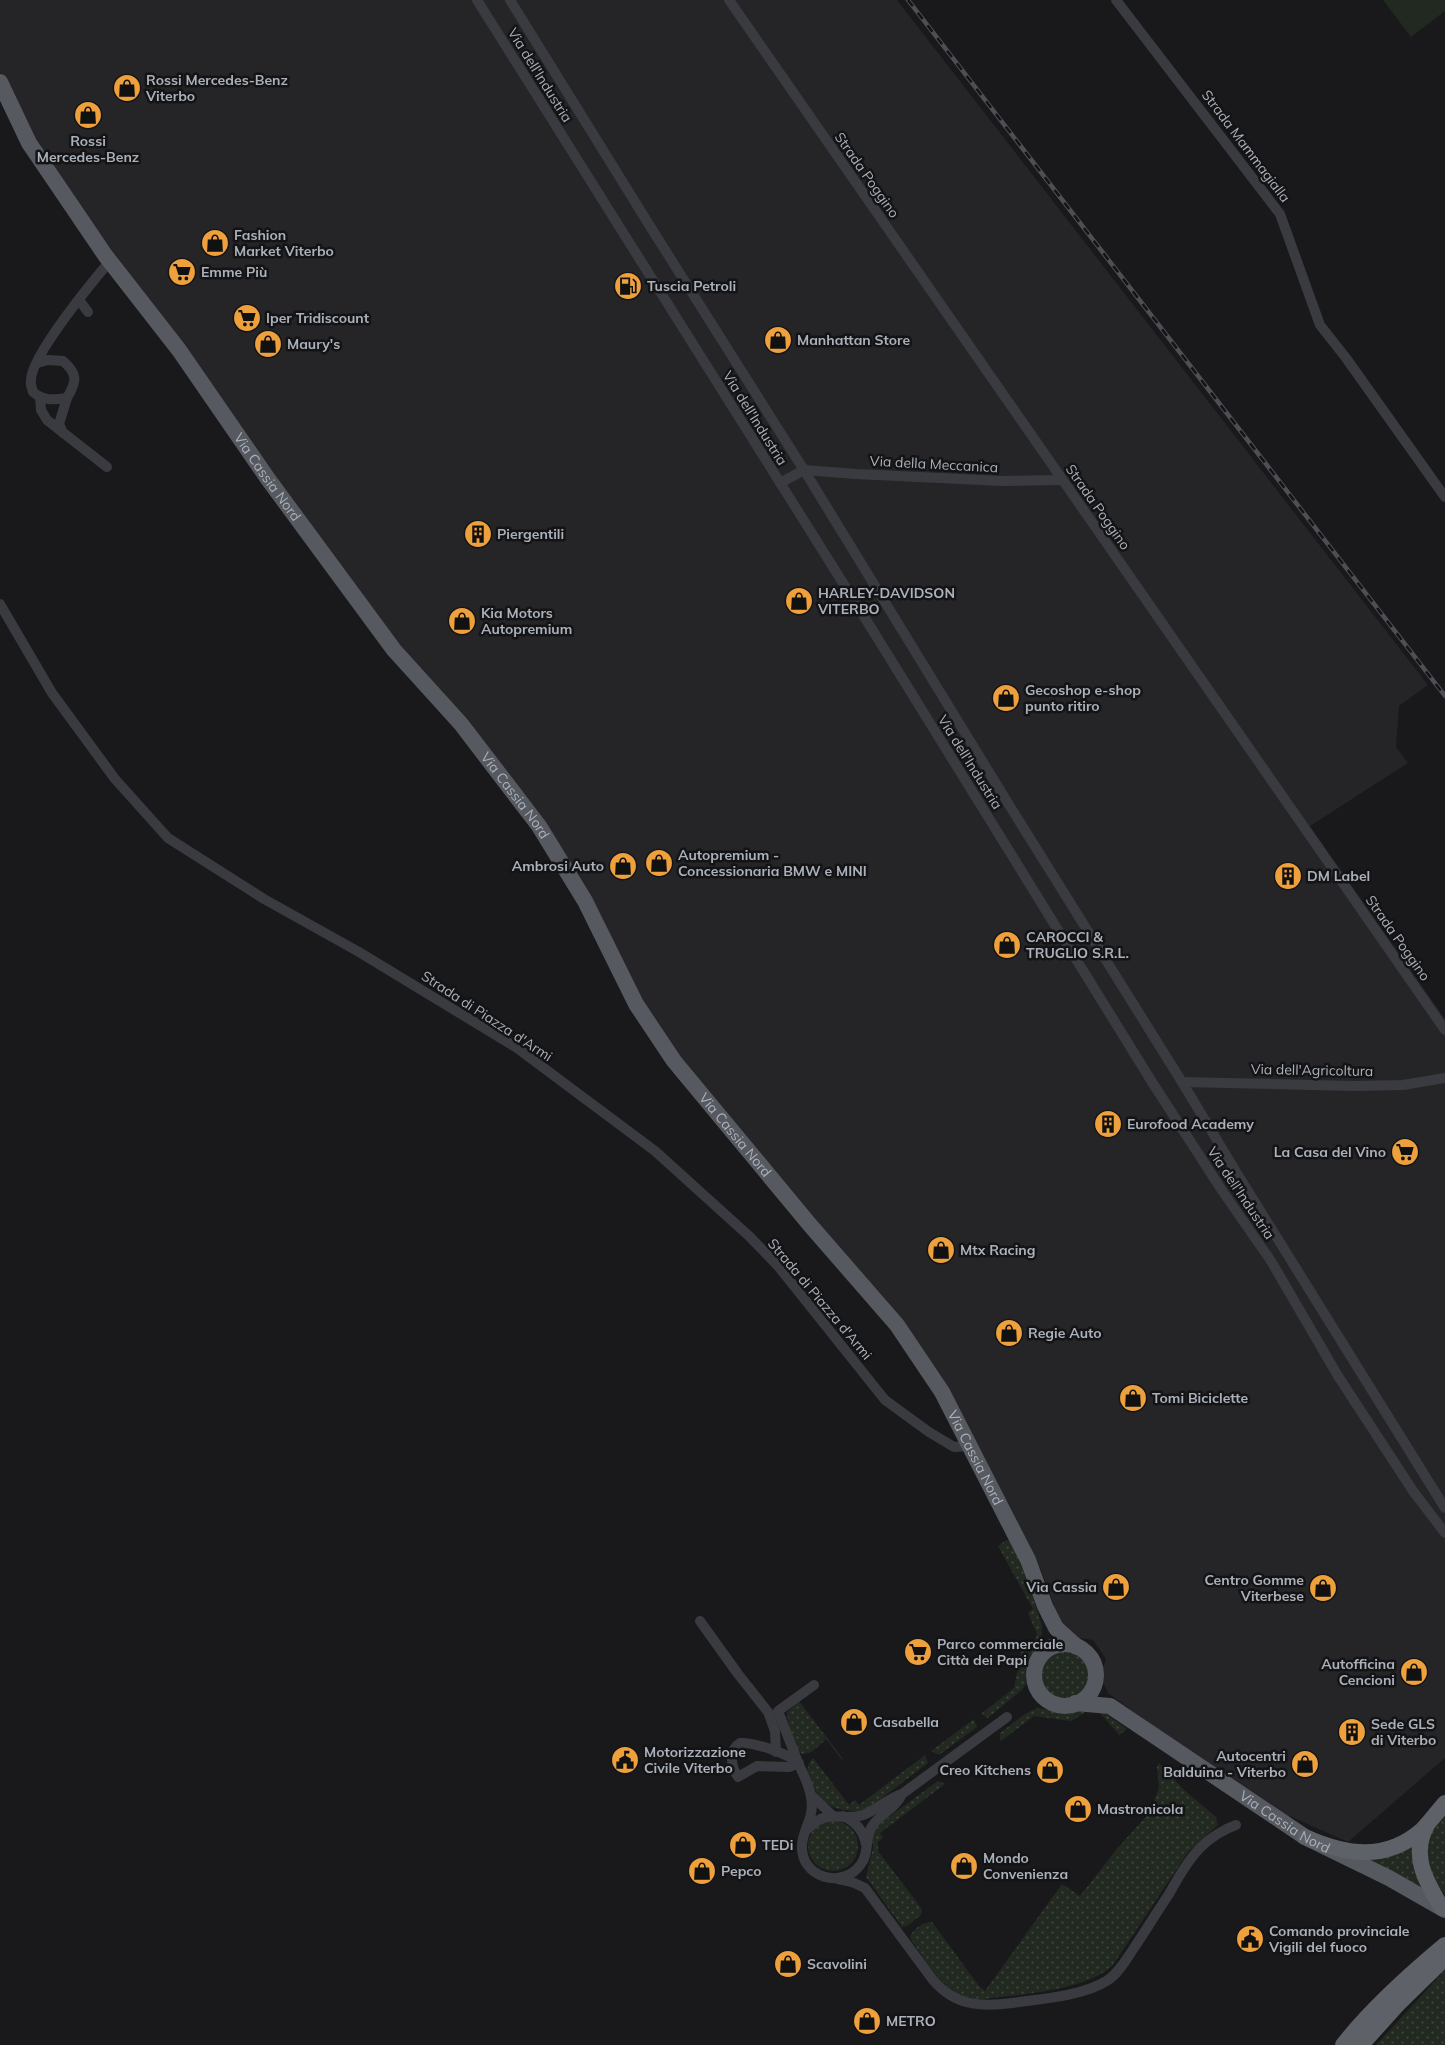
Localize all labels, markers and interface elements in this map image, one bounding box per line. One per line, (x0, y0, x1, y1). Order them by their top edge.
street label: Via dell'Industria (504, 25, 576, 125)
place label: Rossi Mercedes-Benz Viterbo (145, 71, 288, 105)
shop icon: Rossi Mercedes-Benz Viterbo (112, 73, 142, 103)
street label: Strada Mammagialla (1198, 86, 1294, 206)
shop icon: Rossi Mercedes-Benz (73, 100, 103, 130)
street label: Strada Poggino (831, 129, 903, 221)
place label: Rossi Mercedes-Benz (37, 132, 139, 166)
place label: Fashion Market Viterbo (234, 226, 334, 260)
shop icon: Fashion Market Viterbo (200, 228, 230, 258)
supermarket icon: Emme Più (167, 257, 197, 287)
place label: Emme Più (201, 263, 267, 281)
fuel station icon: Tuscia Petroli (613, 271, 643, 301)
place label: Tuscia Petroli (647, 277, 736, 295)
supermarket icon: Iper Tridiscount (232, 303, 262, 333)
place label: Iper Tridiscount (266, 309, 370, 327)
shop icon: Manhattan Store (763, 325, 793, 355)
shop icon: Maury's (253, 329, 283, 359)
place label: Manhattan Store (797, 331, 910, 349)
place label: Maury's (287, 335, 340, 353)
street label: Via dell'Industria (719, 368, 791, 468)
street label: Via Cassia Nord (230, 429, 305, 525)
street label: Via della Meccanica (869, 452, 999, 476)
street label: Strada Poggino (1062, 461, 1134, 553)
building icon: Piergentili (463, 519, 493, 549)
place label: Piergentili (497, 525, 564, 543)
place label: HARLEY-DAVIDSON VITERBO (817, 584, 955, 618)
shop icon: HARLEY-DAVIDSON VITERBO (784, 586, 814, 616)
place label: Kia Motors Autopremium (481, 604, 572, 638)
shop icon: Kia Motors Autopremium (447, 606, 477, 636)
place label: Gecoshop e-shop punto ritiro (1025, 681, 1141, 715)
shop icon: Gecoshop e-shop punto ritiro (991, 683, 1021, 713)
street label: Via dell'Industria (934, 712, 1006, 812)
street label: Via Cassia Nord (477, 748, 554, 842)
place label: Autopremium - Concessionaria BMW e MINI (678, 846, 867, 880)
shop icon: Autopremium - Concessionaria BMW e MINI (644, 848, 674, 878)
shop icon: Ambrosi Auto (608, 851, 638, 881)
place label: Ambrosi Auto (512, 857, 604, 875)
building icon: DM Label (1273, 861, 1303, 891)
place label: DM Label (1307, 867, 1370, 885)
street label: Strada Poggino (1362, 892, 1434, 984)
place label: CAROCCI & TRUGLIO S.R.L. (1026, 928, 1129, 962)
shop icon: CAROCCI & TRUGLIO S.R.L. (992, 930, 1022, 960)
street label: Strada di Piazza d'Armi (418, 967, 556, 1065)
street label: Via dell'Agricoltura (1251, 1060, 1373, 1080)
street label: Via Cassia Nord (695, 1089, 775, 1181)
building icon: Eurofood Academy (1093, 1109, 1123, 1139)
place label: Eurofood Academy (1127, 1115, 1254, 1133)
supermarket icon: La Casa del Vino (1390, 1137, 1420, 1167)
street label: Via dell'Industria (1203, 1143, 1279, 1243)
place label: La Casa del Vino (1274, 1143, 1386, 1161)
street label: Strada di Piazza d'Armi (764, 1235, 876, 1363)
shop icon: Mtx Racing (926, 1235, 956, 1265)
place label: Mtx Racing (960, 1241, 1035, 1259)
shop icon: Regie Auto (994, 1318, 1024, 1348)
place label: Regie Auto (1028, 1324, 1102, 1342)
shop icon: Tomi Biciclette (1118, 1383, 1148, 1413)
place label: Tomi Biciclette (1152, 1389, 1248, 1407)
street label: Via Cassia Nord (944, 1407, 1007, 1508)
place label: Centro Gomme Viterbese (1204, 1571, 1304, 1605)
shop icon: Via Cassia (1101, 1572, 1131, 1602)
shop icon: Centro Gomme Viterbese (1308, 1573, 1338, 1603)
place label: Via Cassia (1025, 1578, 1097, 1596)
place label: Parco commerciale Città dei Papi (937, 1635, 1064, 1669)
supermarket icon: Parco commerciale Città dei Papi (903, 1637, 933, 1667)
place label: Autofficina Cencioni (1321, 1655, 1395, 1689)
shop icon: Autofficina Cencioni (1399, 1657, 1429, 1687)
shop icon: Casabella (839, 1707, 869, 1737)
place label: Casabella (873, 1713, 939, 1731)
place label: Sede GLS di Viterbo (1371, 1715, 1436, 1749)
building icon: Sede GLS di Viterbo (1337, 1717, 1367, 1747)
place label: Motorizzazione Civile Viterbo (644, 1743, 746, 1777)
public building icon: Motorizzazione Civile Viterbo (610, 1745, 640, 1775)
place label: Autocentri Balduina - Viterbo (1163, 1747, 1286, 1781)
shop icon: Autocentri Balduina - Viterbo (1290, 1749, 1320, 1779)
shop icon: Creo Kitchens (1035, 1755, 1065, 1785)
place label: Creo Kitchens (939, 1761, 1031, 1779)
street label: Via Cassia Nord (1236, 1787, 1333, 1857)
shop icon: Mastronicola (1063, 1794, 1093, 1824)
place label: Mastronicola (1097, 1800, 1183, 1818)
shop icon: TEDi (728, 1830, 758, 1860)
place label: TEDi (762, 1836, 793, 1854)
place label: Mondo Convenienza (983, 1849, 1068, 1883)
shop icon: Mondo Convenienza (949, 1851, 979, 1881)
shop icon: Pepco (687, 1856, 717, 1886)
place label: Pepco (721, 1862, 762, 1880)
place label: Comando provinciale Vigili del fuoco (1268, 1922, 1410, 1956)
public building icon: Comando provinciale Vigili del fuoco (1235, 1924, 1265, 1954)
shop icon: Scavolini (773, 1949, 803, 1979)
place label: Scavolini (807, 1955, 867, 1973)
shop icon: METRO (852, 2006, 882, 2036)
place label: METRO (886, 2012, 936, 2030)

